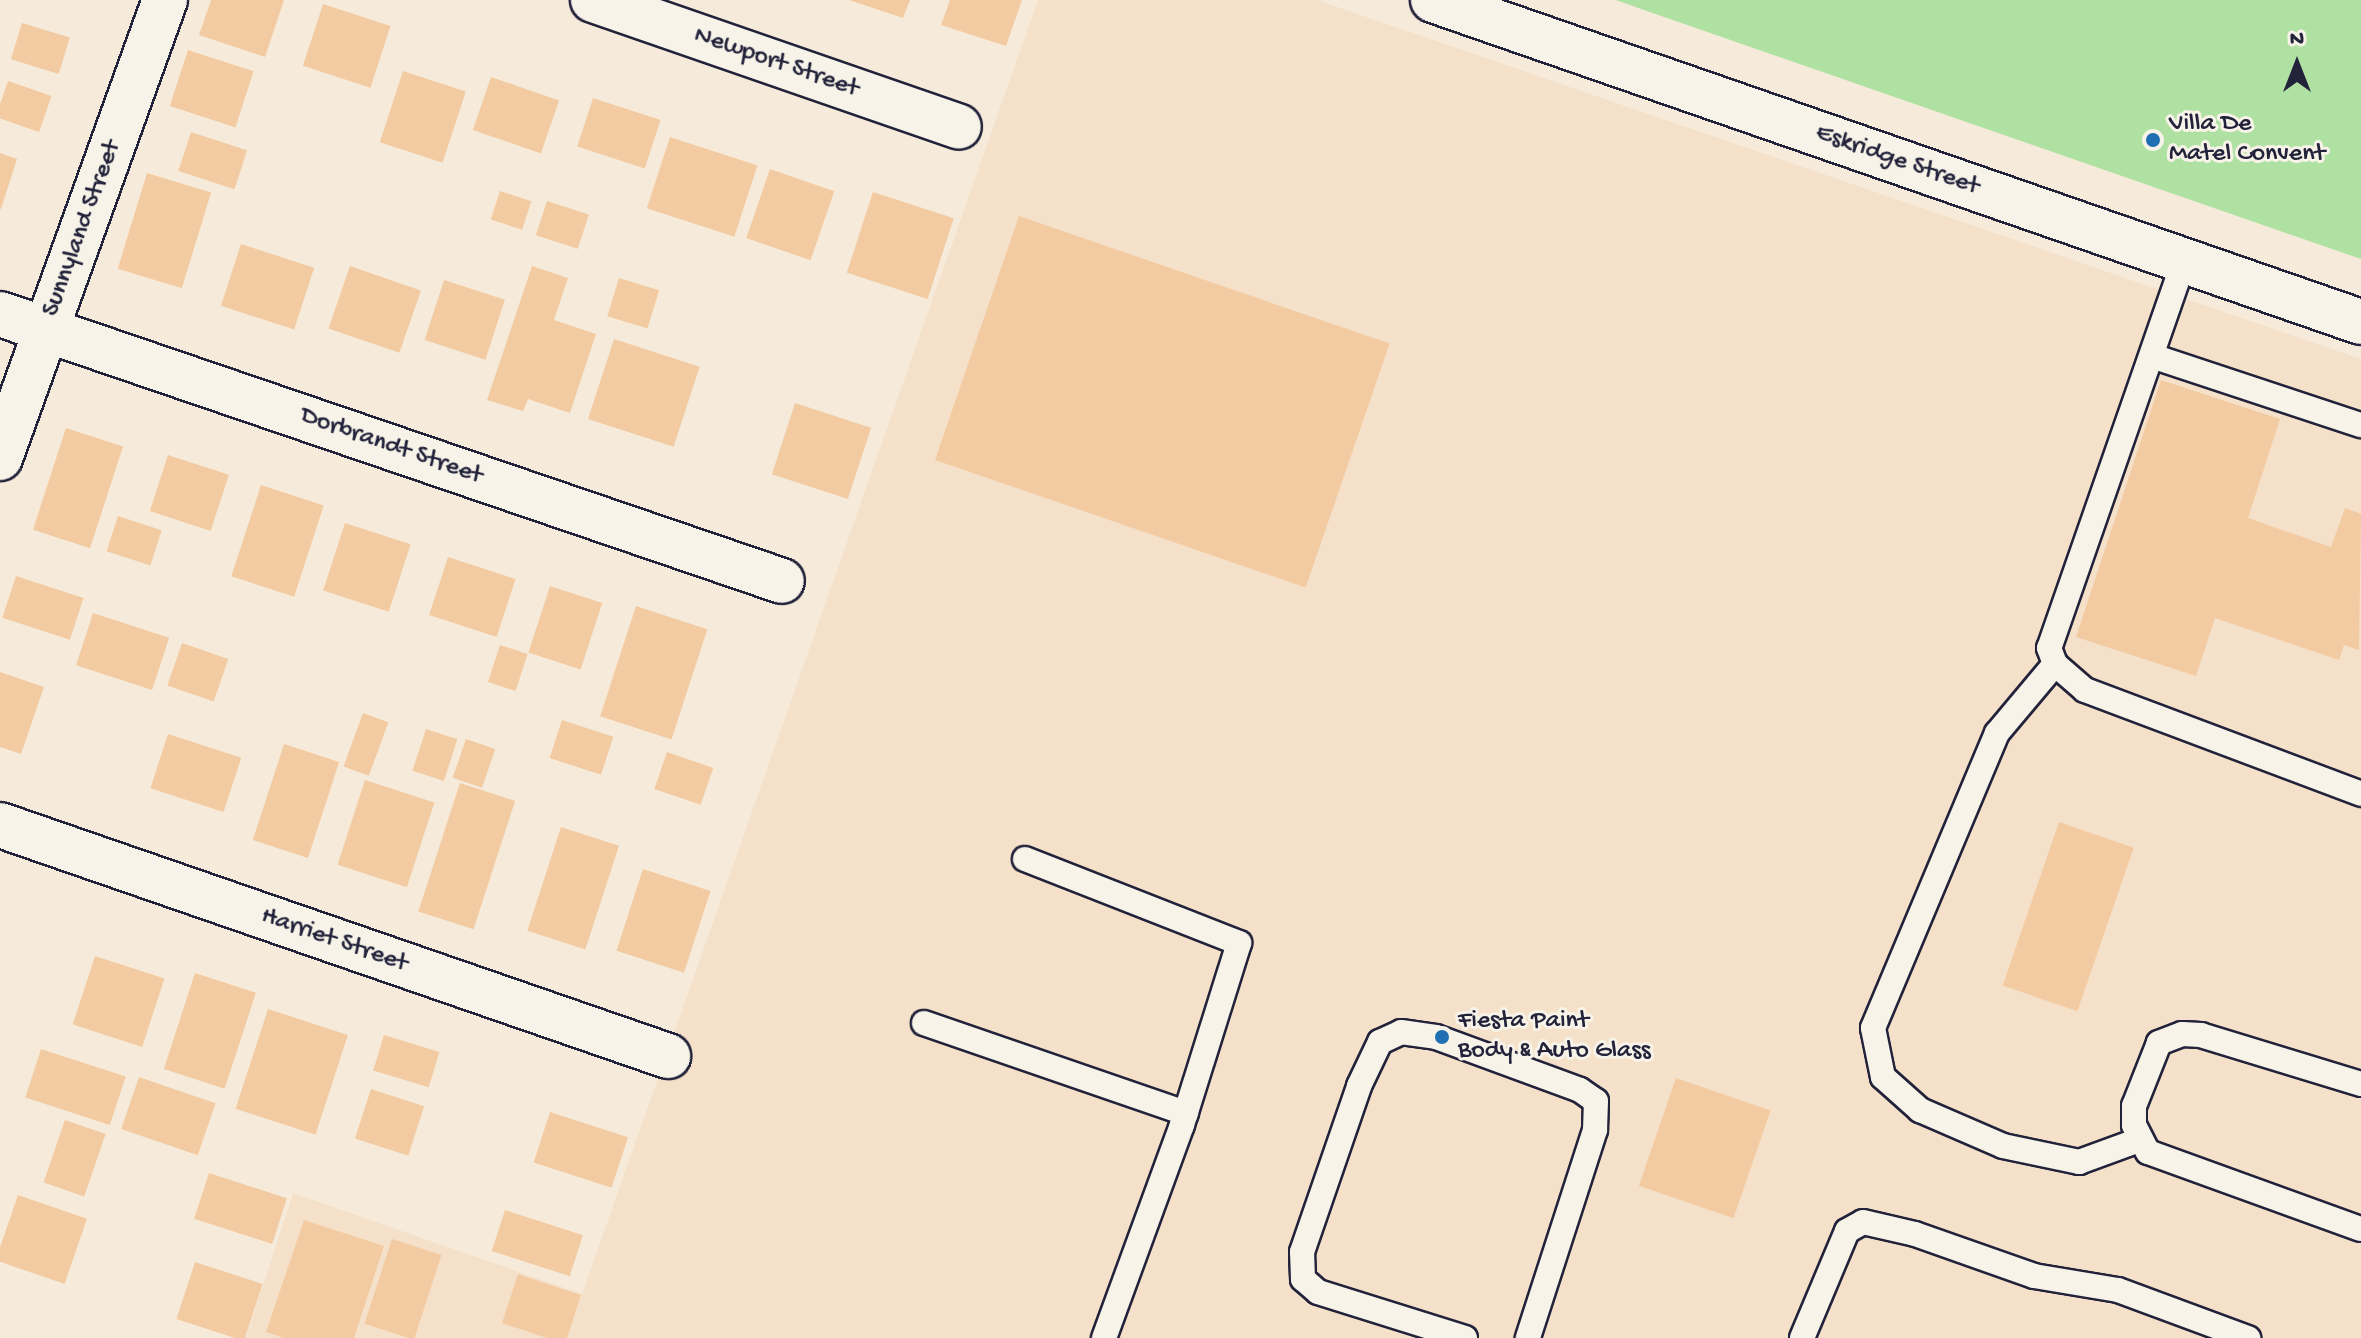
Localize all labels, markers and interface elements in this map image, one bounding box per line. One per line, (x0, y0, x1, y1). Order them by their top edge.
street label: Newport Street (690, 20, 862, 106)
north arrow (2257, 24, 2337, 104)
text: N (2290, 27, 2304, 53)
place label: Villa De Matel Convent (2169, 109, 2325, 170)
street label: Eskridge Street (1811, 118, 1983, 204)
marker: Villa De Matel Convent (2144, 131, 2162, 149)
street label: Sunnyland Street (37, 137, 129, 321)
street label: Dorbrandt Street (296, 401, 486, 493)
street label: Harriet Street (257, 901, 411, 981)
place label: Fiesta Paint Body & Auto Glass (1458, 1006, 1651, 1068)
marker: Fiesta Paint Body & Auto Glass (1433, 1028, 1451, 1046)

